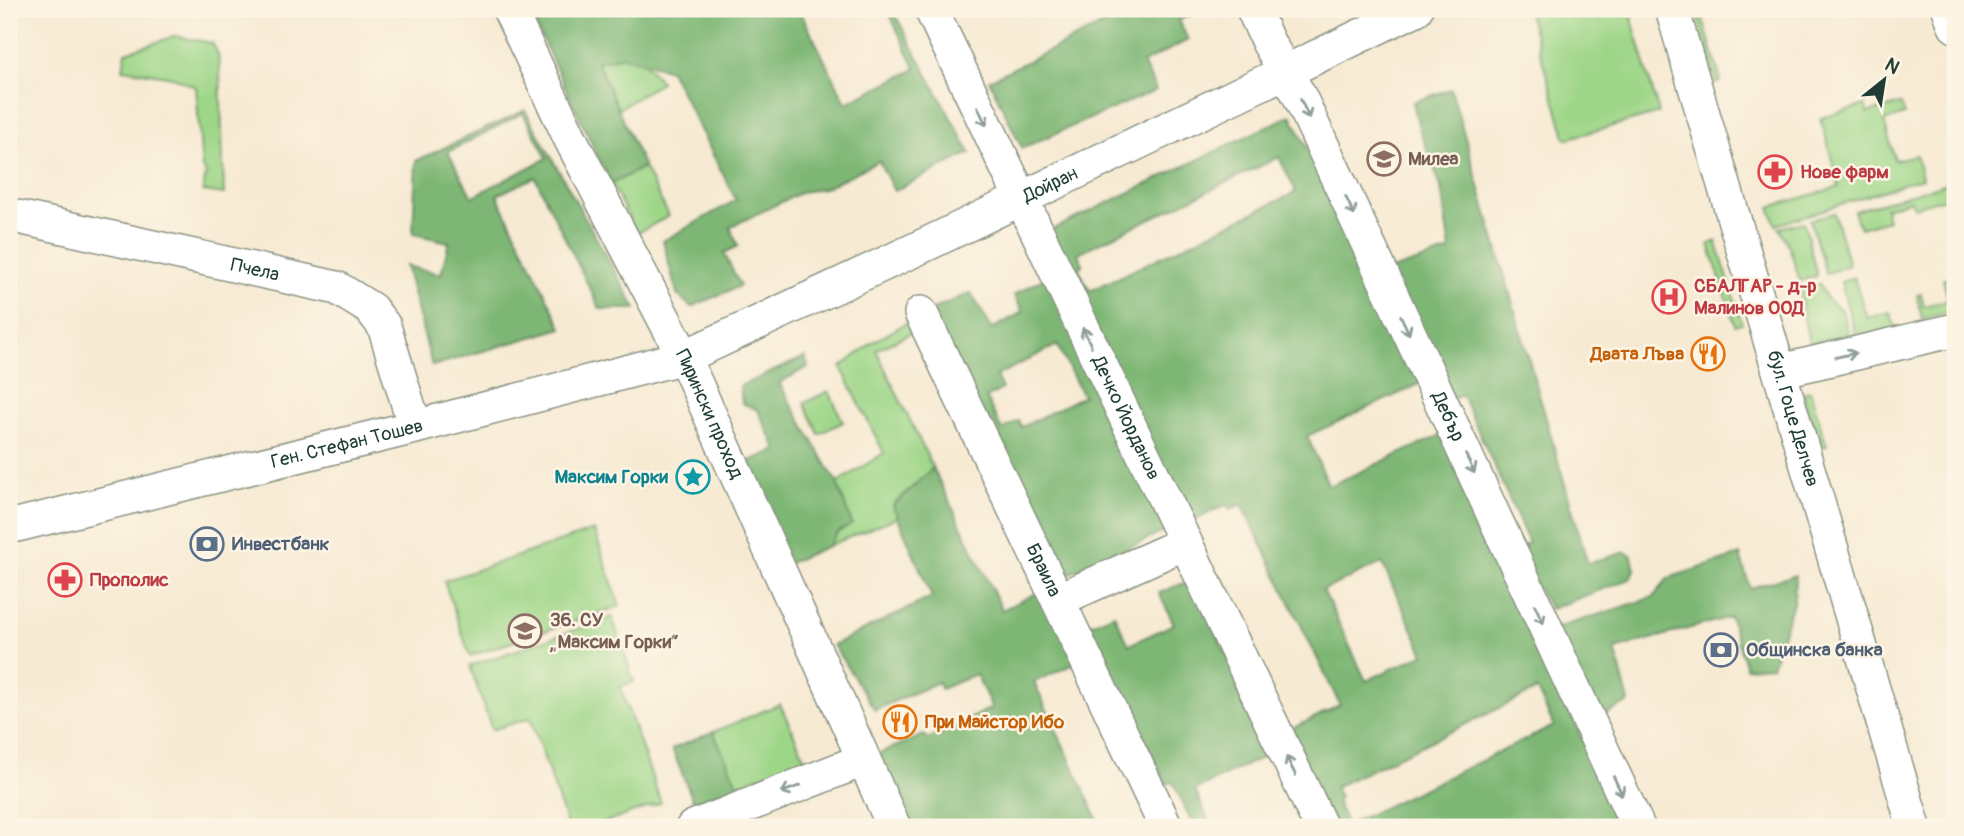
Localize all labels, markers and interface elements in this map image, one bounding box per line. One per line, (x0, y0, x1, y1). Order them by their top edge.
north arrow (1848, 46, 1918, 116)
text: N (1880, 53, 1904, 80)
one-way arrow (1299, 98, 1312, 119)
one-way arrow (976, 105, 989, 126)
school or university icon: Милеа (1365, 140, 1403, 178)
place label: Милеа (1408, 147, 1458, 171)
pharmacy icon: Нове фарм (1756, 153, 1794, 191)
place label: Нове фарм (1800, 160, 1889, 184)
street label: Дойран (1018, 161, 1082, 209)
one-way arrow (1344, 195, 1357, 216)
street label: Пчела (228, 253, 282, 287)
place label: СБАЛГАР - д-р Малинов ООД (1694, 274, 1817, 320)
hospital icon: СБАЛГАР - д-р Малинов ООД (1650, 278, 1688, 316)
one-way arrow (1400, 315, 1413, 336)
one-way arrow (1080, 326, 1093, 348)
restaurant icon: Двата Лъва (1689, 335, 1727, 373)
place label: Двата Лъва (1590, 342, 1684, 366)
street label: Пирински проход (670, 345, 749, 483)
street label: бул. Гоце Делчев (1762, 347, 1825, 490)
one-way arrow (1834, 348, 1857, 362)
street label: Дечко Йорданов (1086, 351, 1166, 484)
street label: Дебър (1426, 387, 1470, 445)
street label: Ген. Стефан Тошев (268, 413, 425, 474)
one-way arrow (1463, 453, 1477, 474)
place icon: Максим Горки (674, 458, 712, 496)
place label: Максим Горки (554, 465, 669, 489)
bank icon: Инвестбанк (188, 525, 226, 563)
place label: Инвестбанк (232, 532, 330, 556)
street label: Браила (1021, 540, 1067, 601)
pharmacy icon: Прополис (46, 561, 84, 599)
place label: Прополис (90, 568, 169, 592)
one-way arrow (1533, 603, 1546, 624)
place label: 36. СУ „Максим Горки“ (550, 608, 679, 654)
school or university icon: 36. СУ „Максим Горки“ (506, 612, 544, 650)
bank icon: Общинска банка (1702, 631, 1740, 669)
place label: Общинска банка (1746, 638, 1883, 662)
restaurant icon: При Майстор Ибо (881, 703, 919, 741)
place label: При Майстор Ибо (925, 710, 1065, 734)
one-way arrow (1284, 756, 1298, 777)
one-way arrow (1612, 775, 1626, 796)
one-way arrow (781, 783, 802, 796)

